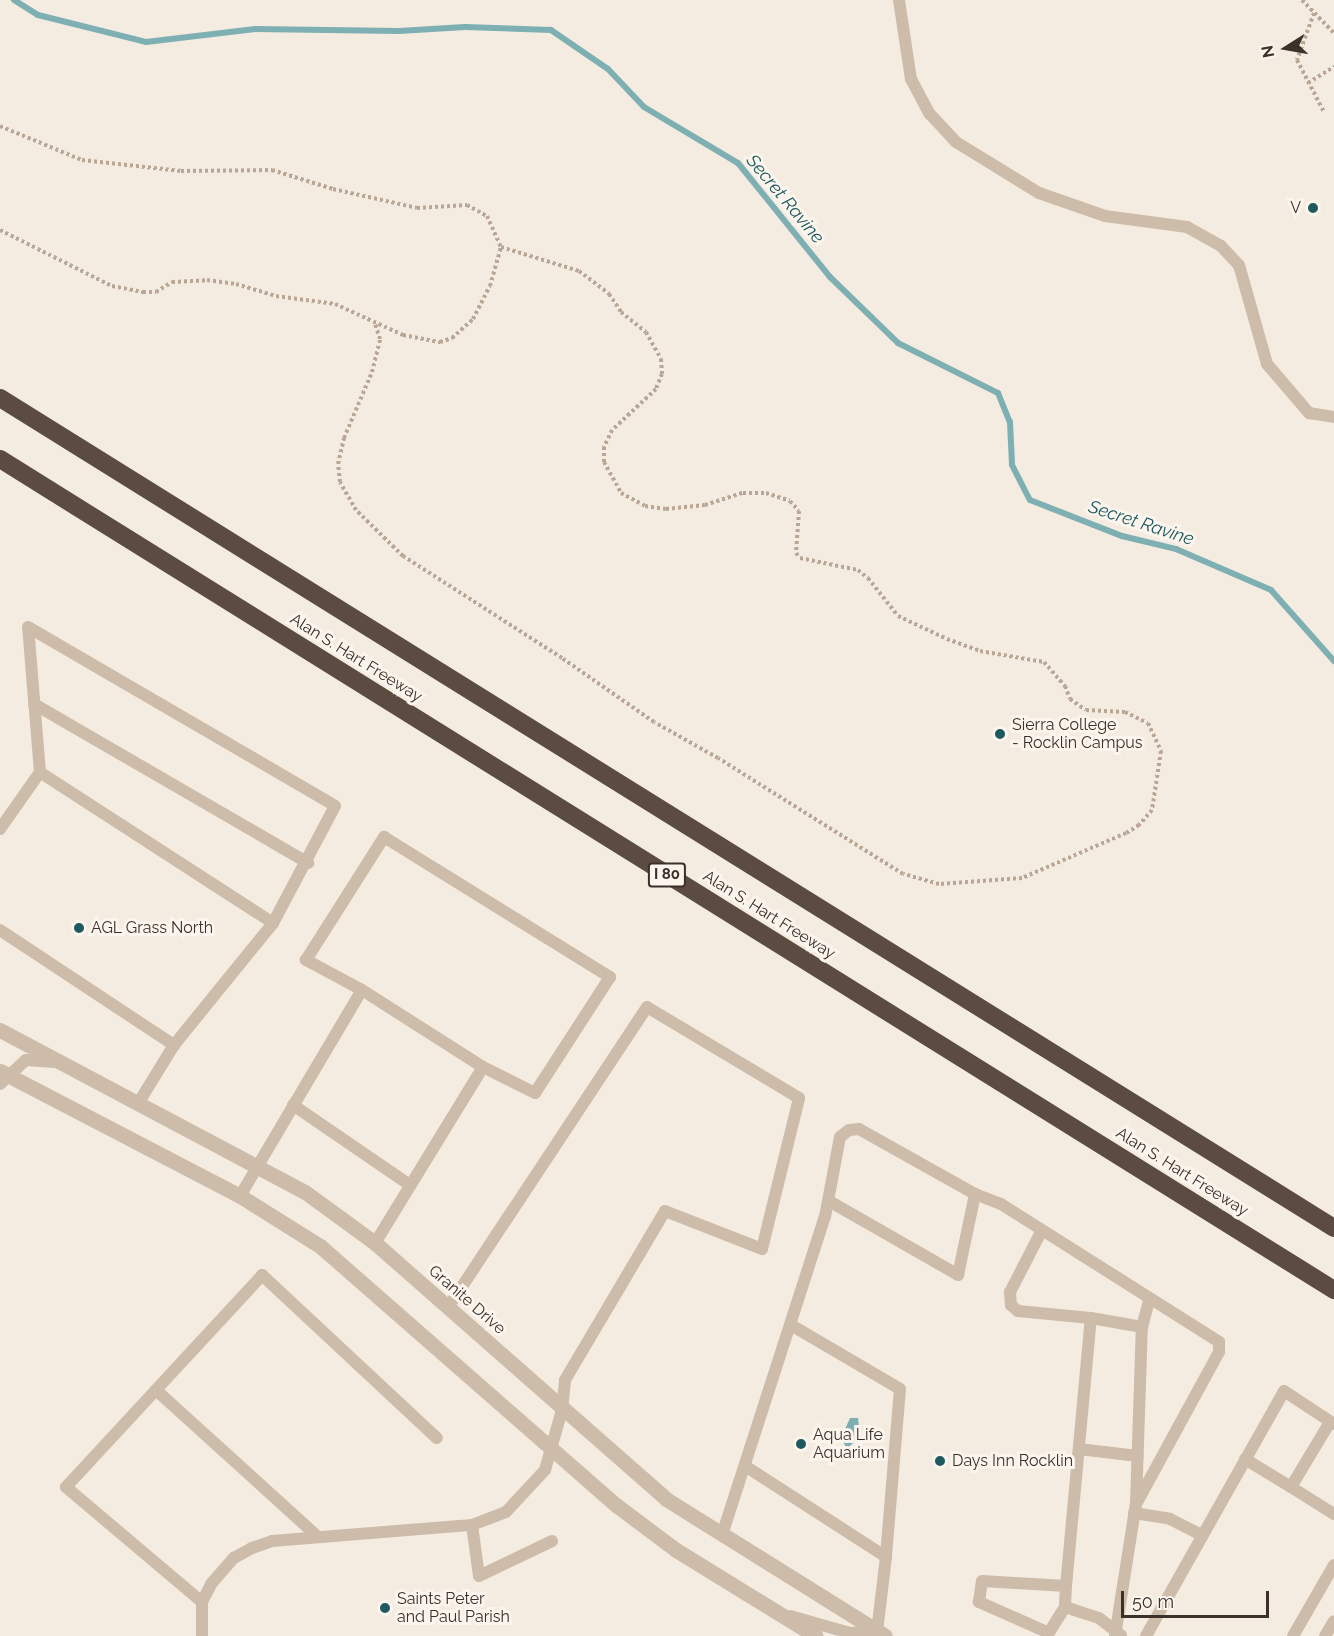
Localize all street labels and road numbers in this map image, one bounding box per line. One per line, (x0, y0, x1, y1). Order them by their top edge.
street label: Alan S. Hart Freeway (286, 610, 426, 706)
road number: I 80 (648, 863, 686, 887)
street label: Alan S. Hart Freeway (699, 867, 839, 963)
street label: Alan S. Hart Freeway (1112, 1124, 1252, 1220)
street label: Granite Drive (425, 1261, 509, 1339)

